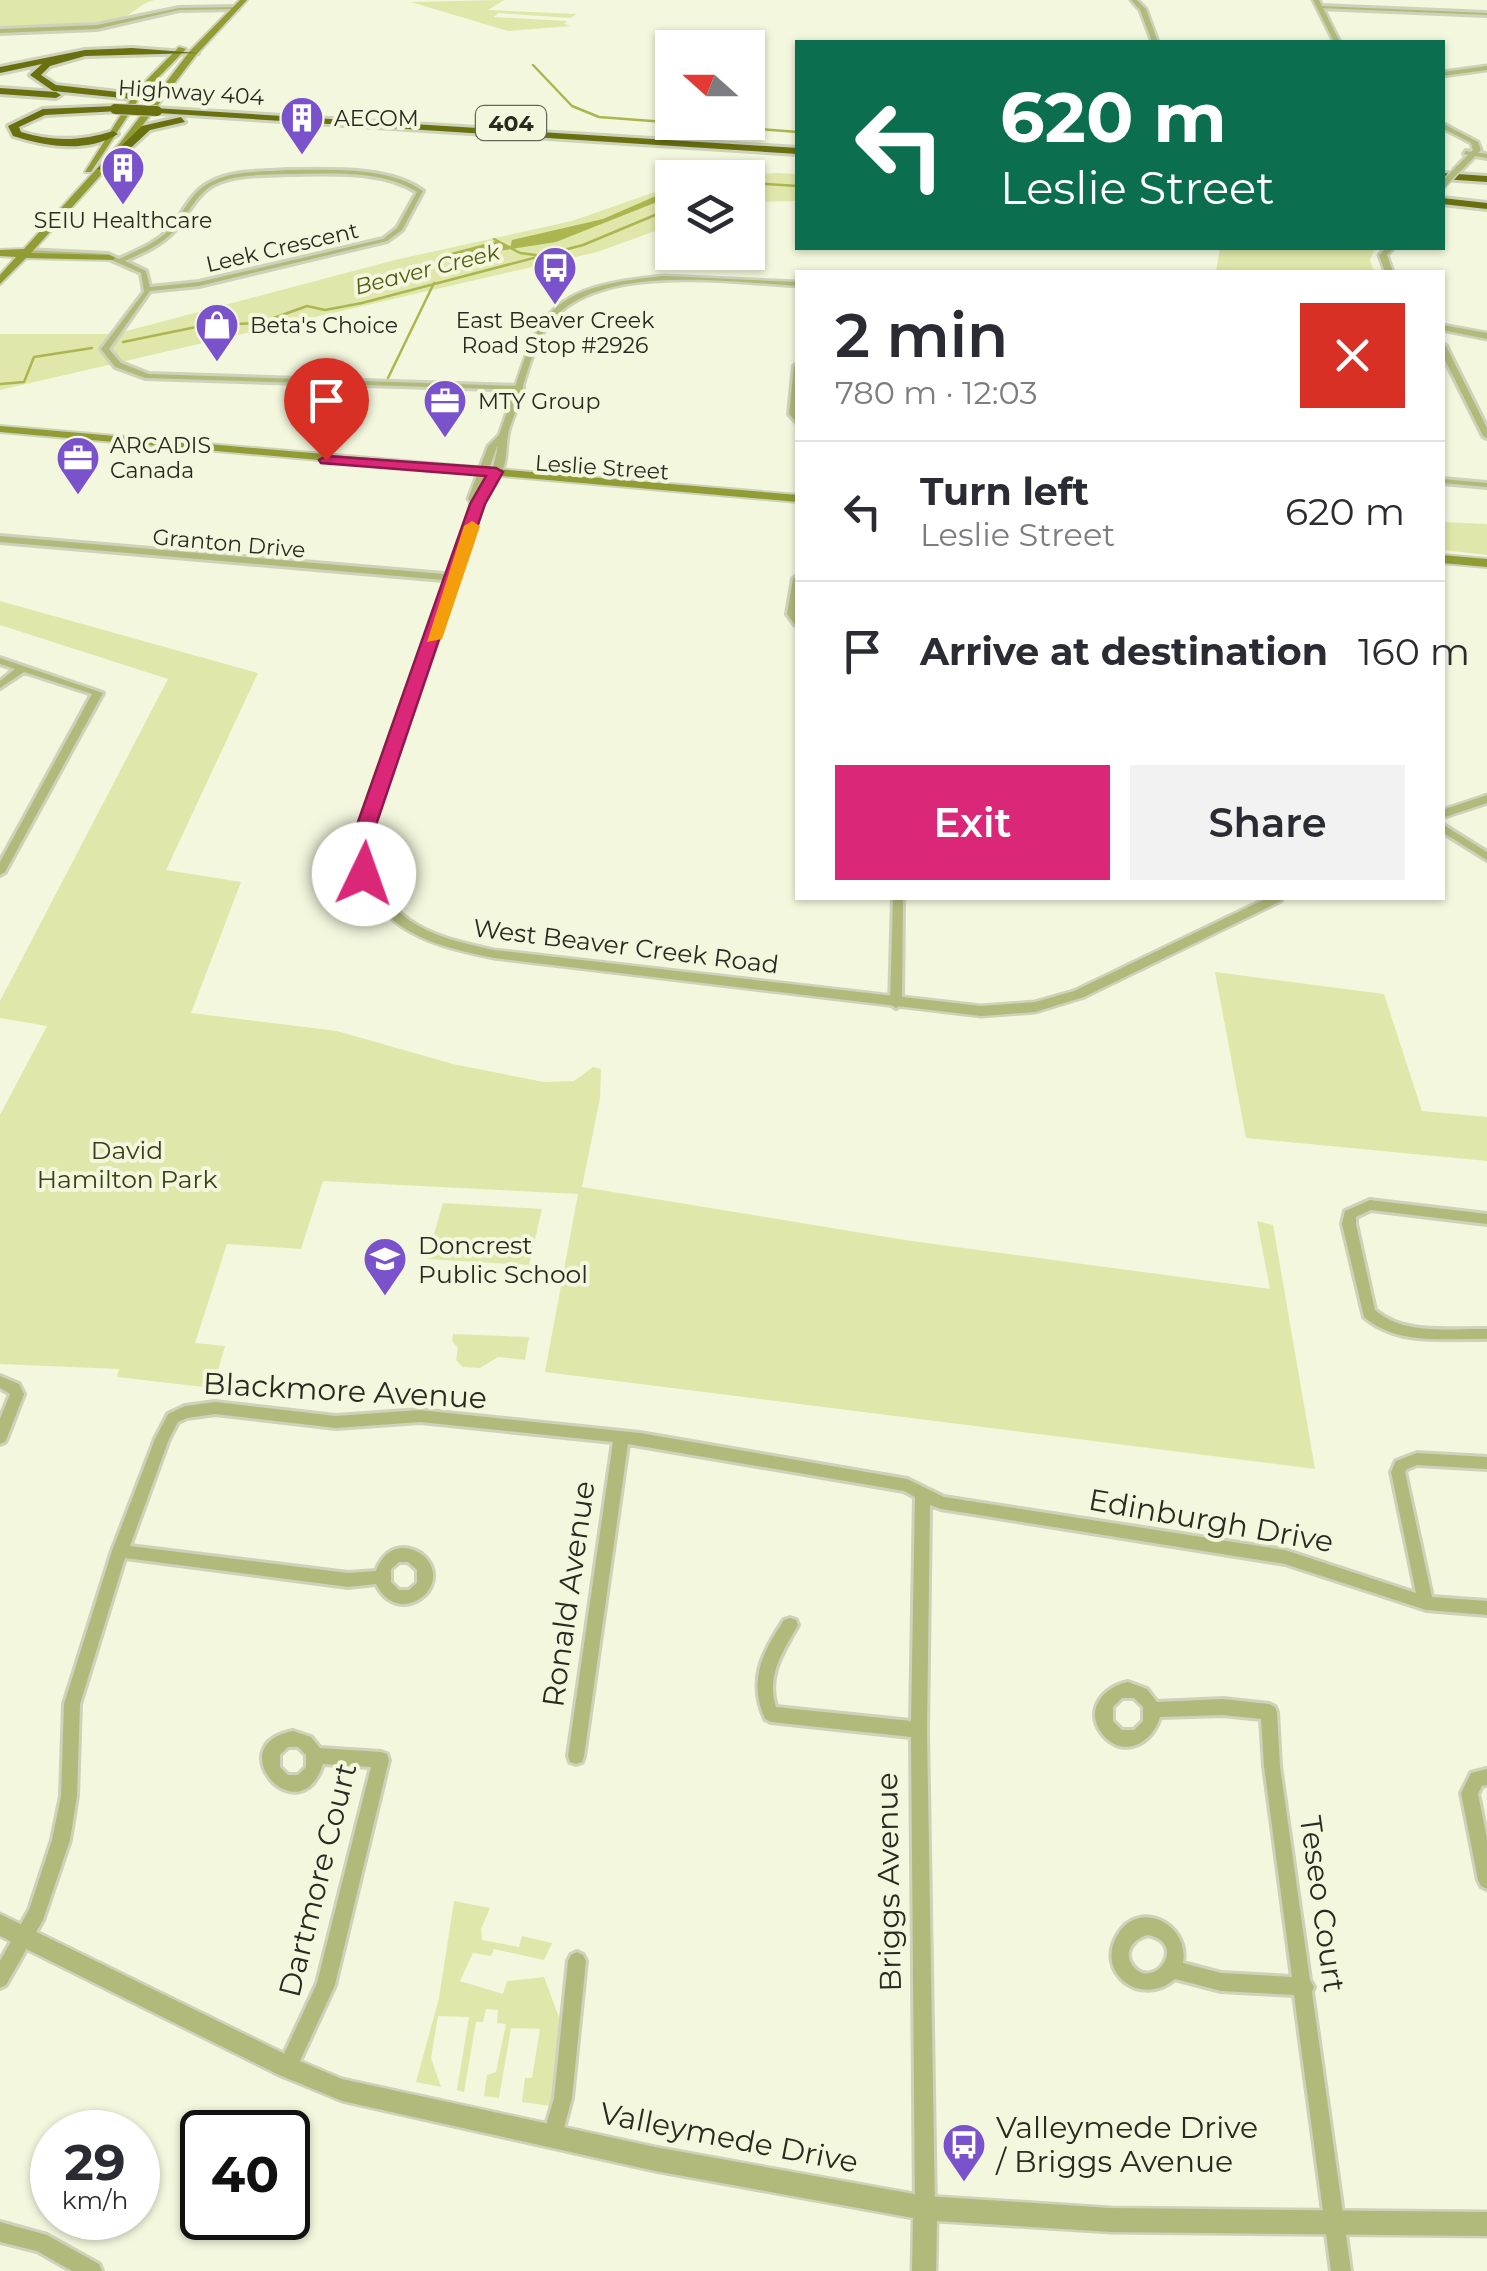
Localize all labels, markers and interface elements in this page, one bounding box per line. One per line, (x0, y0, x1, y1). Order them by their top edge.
north arrow (655, 30, 765, 140)
map controls (655, 30, 765, 270)
street label: Highway 404 (117, 74, 265, 111)
text: 620 m (1000, 74, 1227, 160)
icon: left (835, 80, 965, 210)
building icon: AECOM (279, 95, 325, 156)
place label: AECOM (334, 105, 419, 132)
road number: 404 (476, 106, 546, 140)
building icon: SEIU Healthcare (100, 145, 146, 206)
button: layers (655, 160, 765, 270)
text: Leslie Street (1000, 160, 1275, 215)
place label: SEIU Healthcare (34, 207, 212, 234)
street label: Leek Crescent (203, 217, 361, 278)
water label: Beaver Creek (352, 238, 503, 301)
bus stop icon: East Beaver Creek Road Stop #2926 (532, 245, 578, 306)
text: 2 min (835, 299, 1008, 372)
shop icon: Beta's Choice (194, 302, 240, 363)
button: close (1300, 303, 1405, 408)
place label: East Beaver Creek Road Stop #2926 (456, 307, 655, 359)
place label: Beta's Choice (250, 312, 398, 339)
pin (284, 358, 369, 461)
icon: arrive (299, 373, 354, 428)
text: 780 m · 12:03 (835, 373, 1037, 412)
office icon: MTY Group (422, 378, 468, 439)
place label: MTY Group (478, 388, 600, 415)
place label: ARCADIS Canada (110, 432, 211, 484)
office icon: ARCADIS Canada (55, 435, 101, 496)
street label: Leslie Street (534, 449, 670, 486)
text: Turn left (920, 468, 1089, 515)
icon: left (835, 484, 890, 539)
text: 620 m (1285, 488, 1405, 535)
text: Leslie Street (920, 515, 1115, 554)
street label: Granton Drive (151, 523, 307, 564)
icon: arrive (835, 624, 890, 679)
text: Arrive at destination (920, 628, 1328, 675)
text: 160 m (1358, 628, 1470, 675)
button: Exit (835, 765, 1110, 880)
button: Share (1130, 765, 1405, 880)
position arrow (312, 822, 416, 926)
street label: West Beaver Creek Road (471, 912, 781, 980)
park label: David Hamilton Park (37, 1135, 217, 1194)
place label: Doncrest Public School (418, 1230, 588, 1289)
school or university icon: Doncrest Public School (362, 1236, 408, 1297)
street label: Blackmore Avenue (202, 1365, 488, 1416)
street label: Ronald Avenue (534, 1478, 603, 1709)
street label: Edinburgh Drive (1086, 1481, 1336, 1560)
street label: Dartmore Court (271, 1759, 364, 2001)
street label: Briggs Avenue (868, 1772, 909, 1992)
street label: Teseo Court (1292, 1814, 1353, 1994)
street label: Valleymede Drive (597, 2094, 861, 2181)
place label: Valleymede Drive / Briggs Avenue (995, 2109, 1258, 2180)
speed limit sign: 40 (180, 2110, 310, 2240)
bus stop icon: Valleymede Drive / Briggs Avenue (941, 2122, 987, 2183)
text: 29 (64, 2132, 126, 2193)
text: km/h (62, 2185, 128, 2215)

